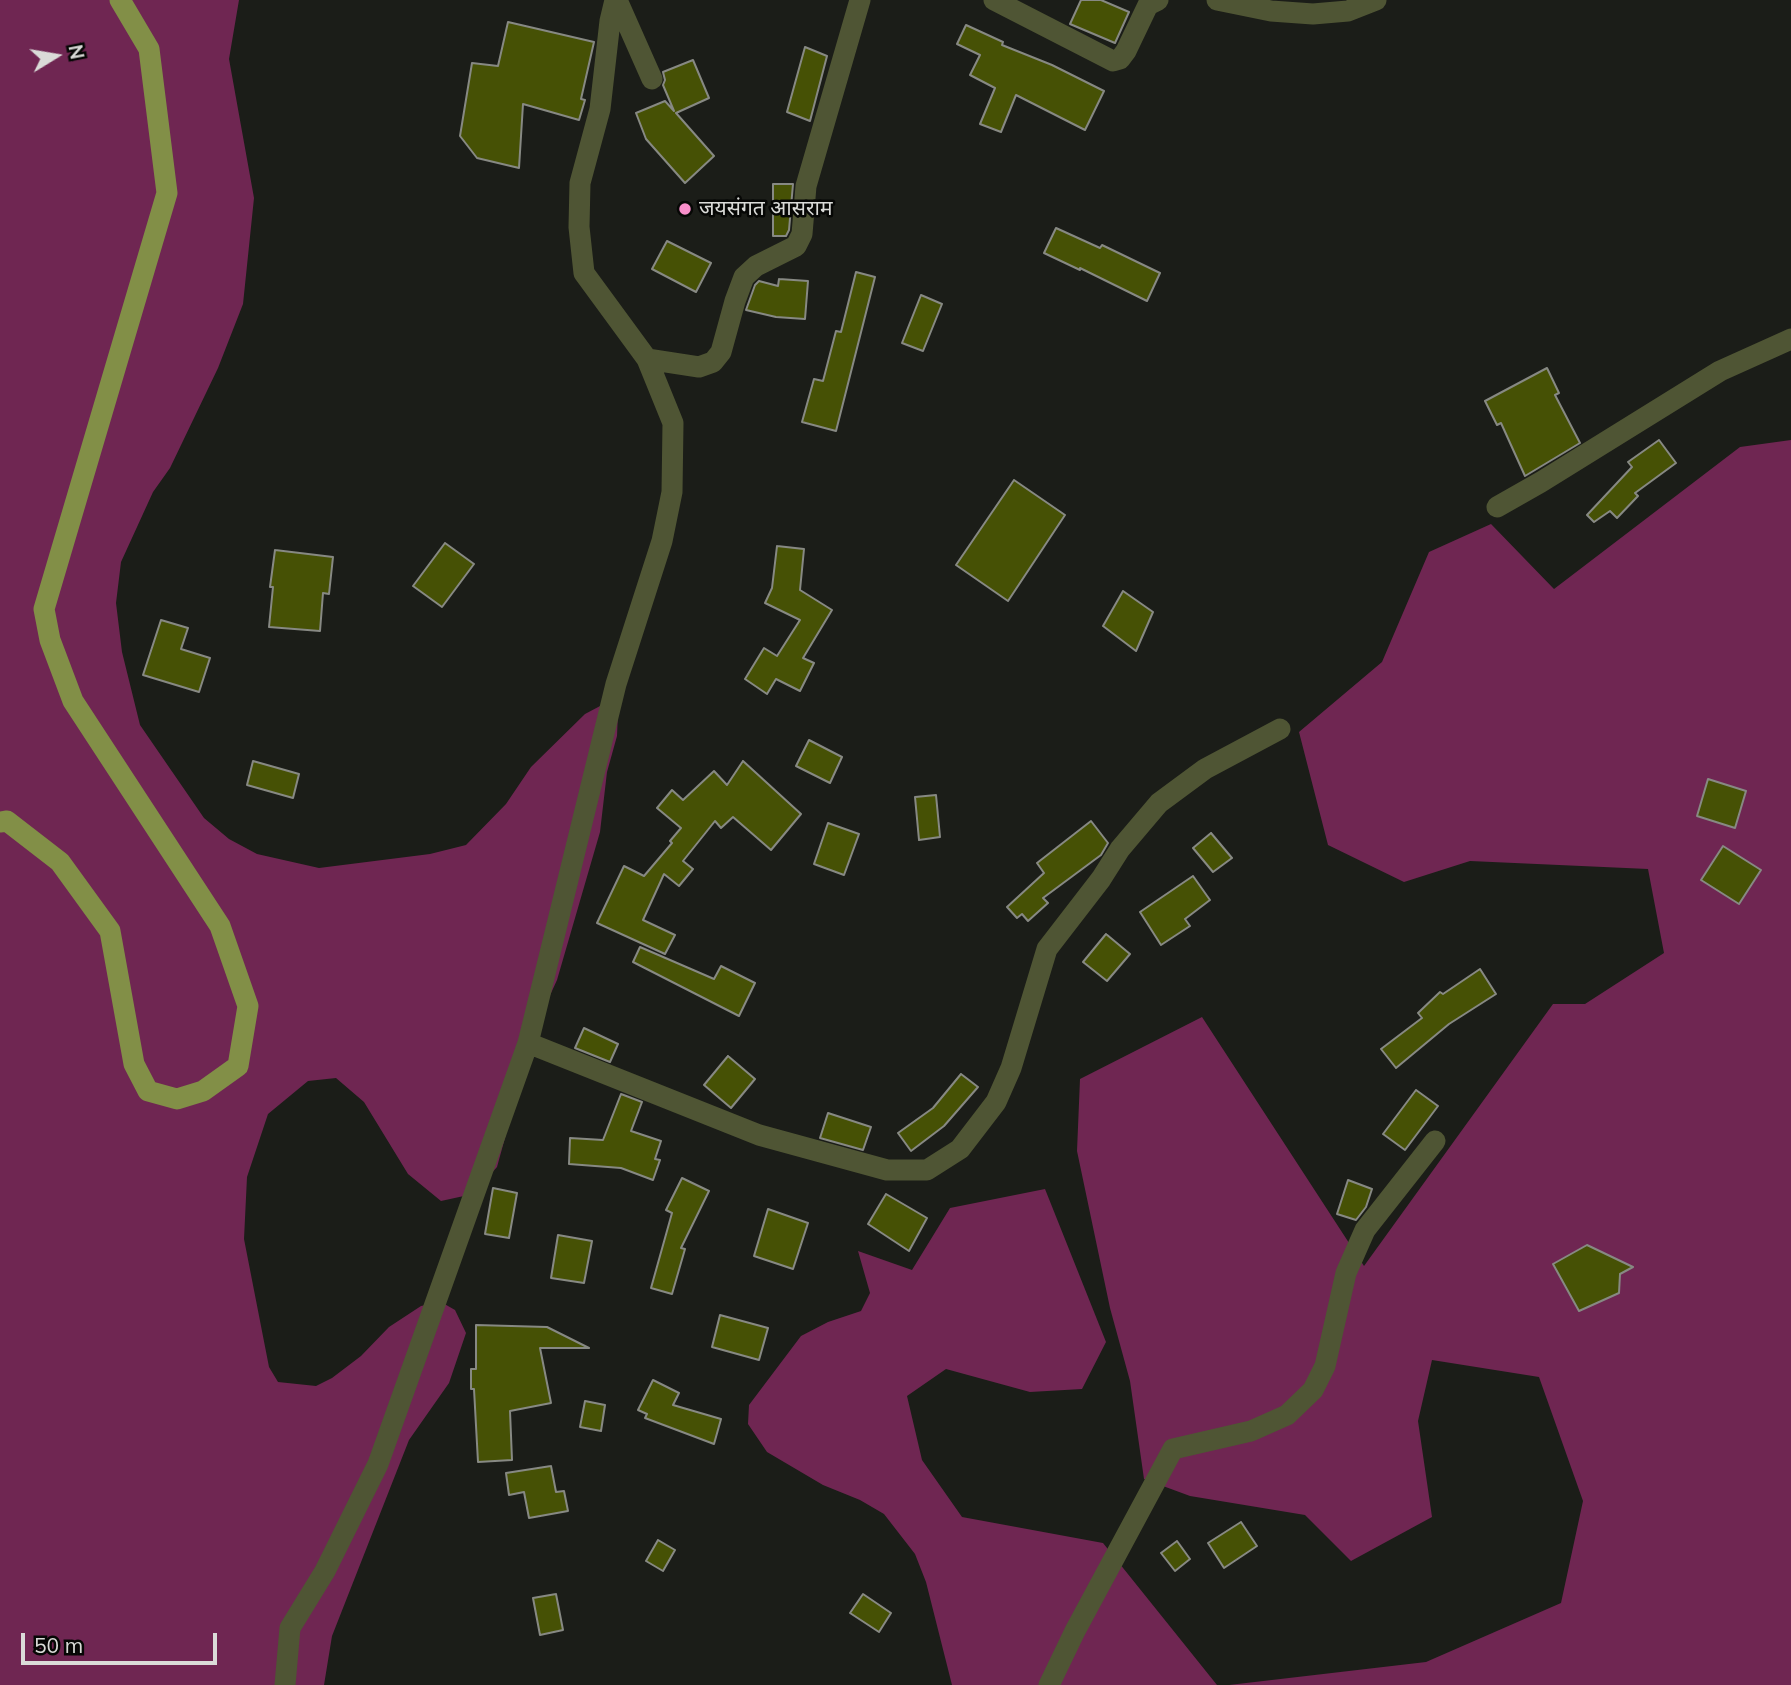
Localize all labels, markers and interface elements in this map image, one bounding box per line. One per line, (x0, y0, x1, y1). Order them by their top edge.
north arrow (21, 21, 91, 91)
text: N (63, 43, 90, 61)
place label: जयसंगत आसराम (699, 196, 832, 222)
marker: जयसंगत आसराम (677, 201, 693, 217)
scale bar (24, 1618, 220, 1662)
text: 50 m (34, 1632, 83, 1658)

